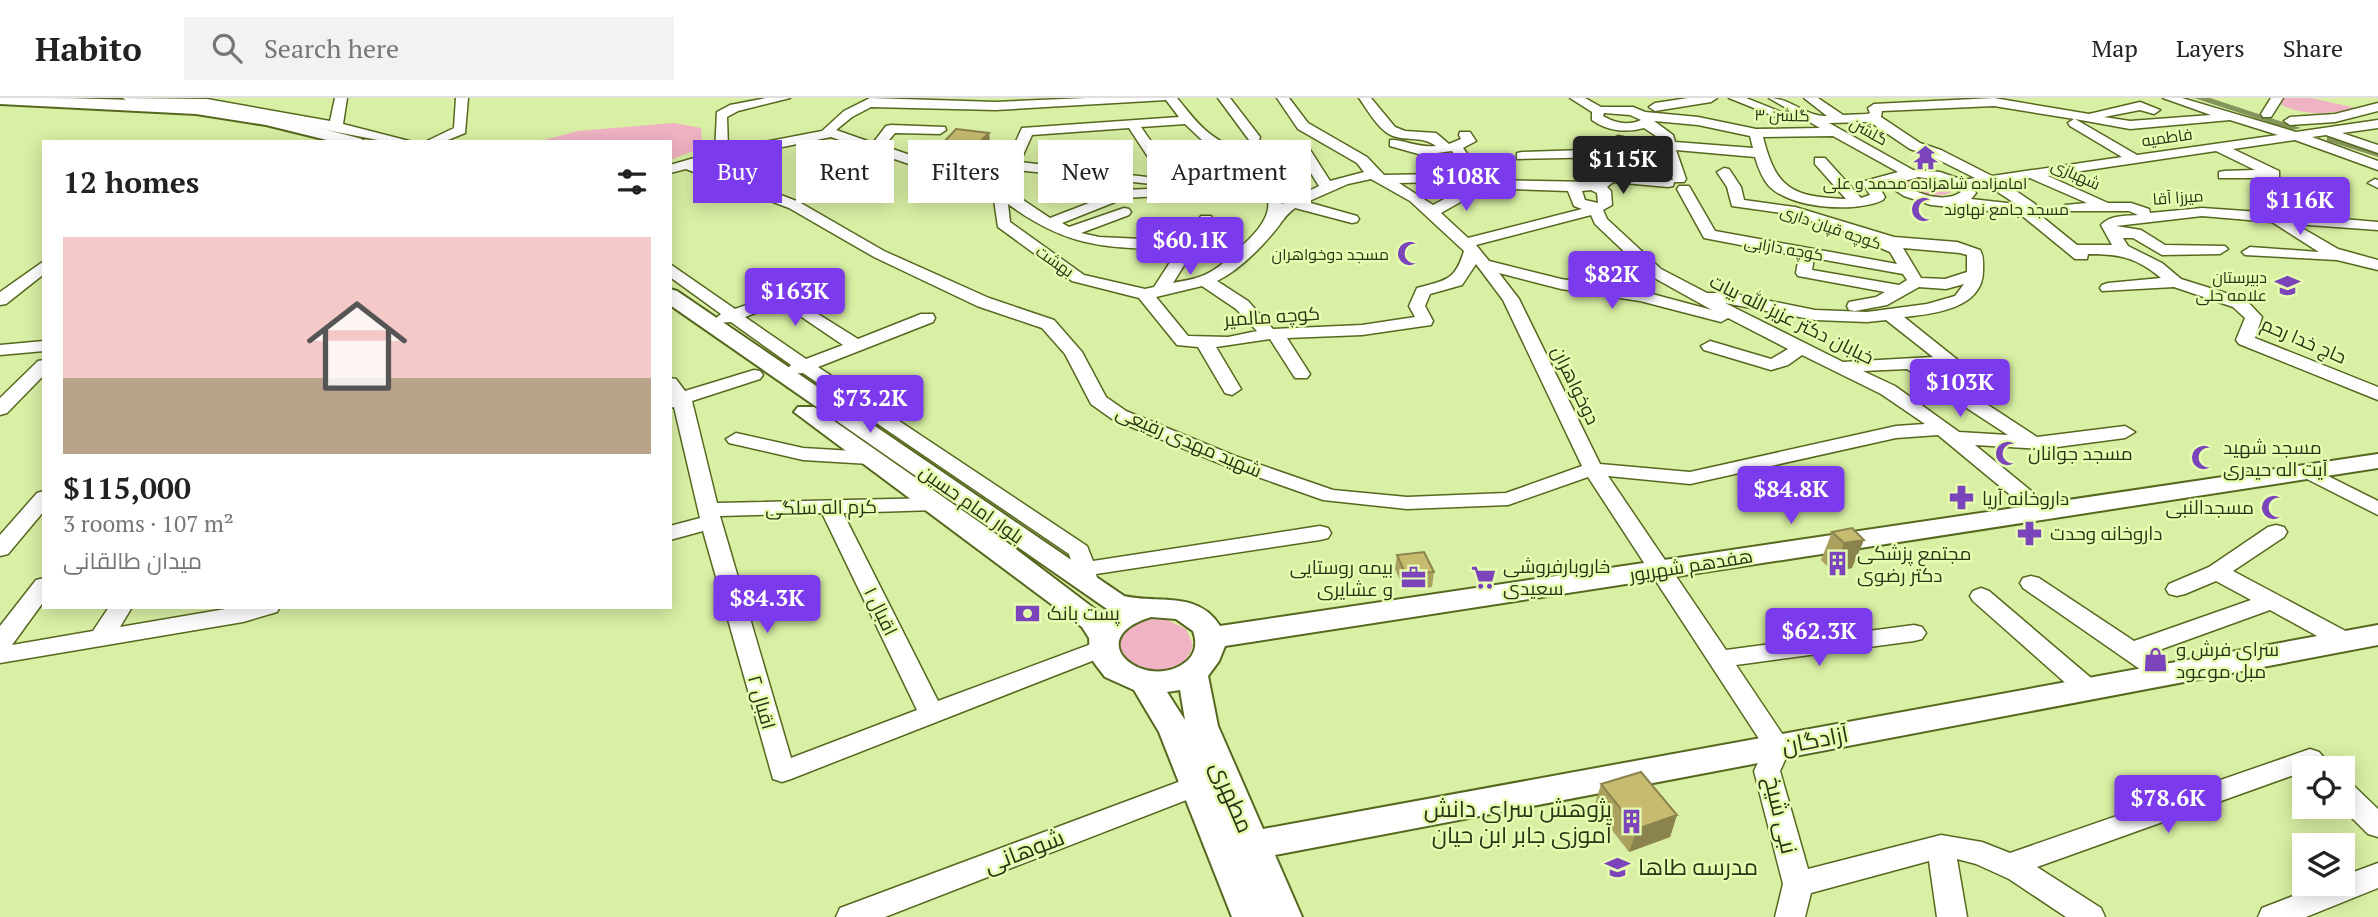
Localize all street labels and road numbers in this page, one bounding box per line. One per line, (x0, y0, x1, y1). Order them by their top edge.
street label: گلشن ۳ (1754, 104, 1810, 126)
street label: گلشن (1846, 112, 1892, 150)
street label: فاطمیه (2140, 123, 2194, 151)
street label: شهبازی (2048, 153, 2104, 195)
street label: میرزا آقا (2152, 184, 2204, 210)
street label: کوچه قپان داری (1777, 199, 1884, 256)
street label: کوچه دارابی (1742, 230, 1825, 267)
street label: بهشت (1032, 240, 1078, 282)
street label: خیابان دکتر عزیز الله بیات (1706, 268, 1879, 369)
street label: کوچه مالمیر (1222, 300, 1321, 332)
street label: حاج خدا رحم (2257, 310, 2351, 371)
street label: دوخواهران (1547, 341, 1606, 428)
street label: شهید مهدی رفیعی (1112, 399, 1266, 483)
street label: بلوار امام حسین (914, 458, 1029, 550)
street label: کرم اله سلگی (765, 493, 877, 522)
street label: هفدهم شهریور (1626, 542, 1755, 589)
street label: اقبال ۱ (859, 582, 904, 639)
street label: اقبال ۲ (743, 672, 782, 732)
street label: آزادگان (1779, 718, 1851, 761)
street label: مطهری (1204, 756, 1261, 837)
street label: نبی شیخ (1757, 773, 1805, 857)
street label: شوهانی (979, 821, 1069, 880)

